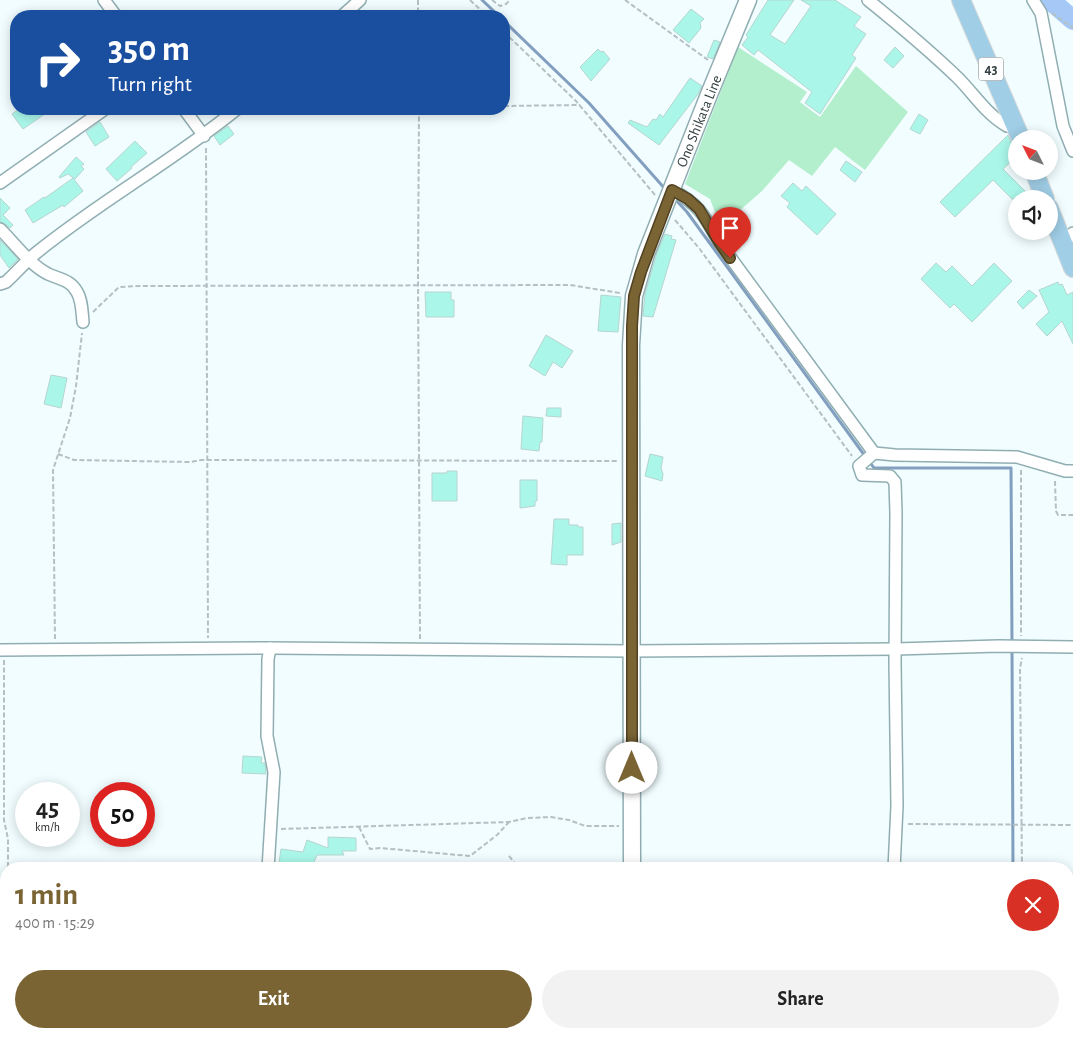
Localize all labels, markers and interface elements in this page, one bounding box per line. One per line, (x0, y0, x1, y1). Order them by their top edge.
icon: right (25, 30, 90, 95)
text: 350 m (108, 32, 190, 67)
road number: 43 (978, 58, 1004, 80)
text: Turn right (108, 73, 192, 95)
street label: Ono Shikata Line (674, 73, 725, 169)
north arrow (1008, 130, 1058, 180)
map controls (1008, 130, 1058, 240)
button: sound (1008, 190, 1058, 240)
pin (709, 207, 751, 258)
icon: arrive (716, 214, 744, 242)
position arrow (605, 741, 657, 793)
speed limit sign: 50 (90, 782, 155, 847)
text: 45 (36, 796, 59, 821)
text: km/h (35, 821, 60, 833)
button: close (1007, 879, 1059, 931)
text: 1 min (15, 880, 78, 910)
text: 400 m · 15:29 (15, 915, 95, 931)
button: Exit (15, 970, 532, 1028)
button: Share (542, 970, 1059, 1028)

